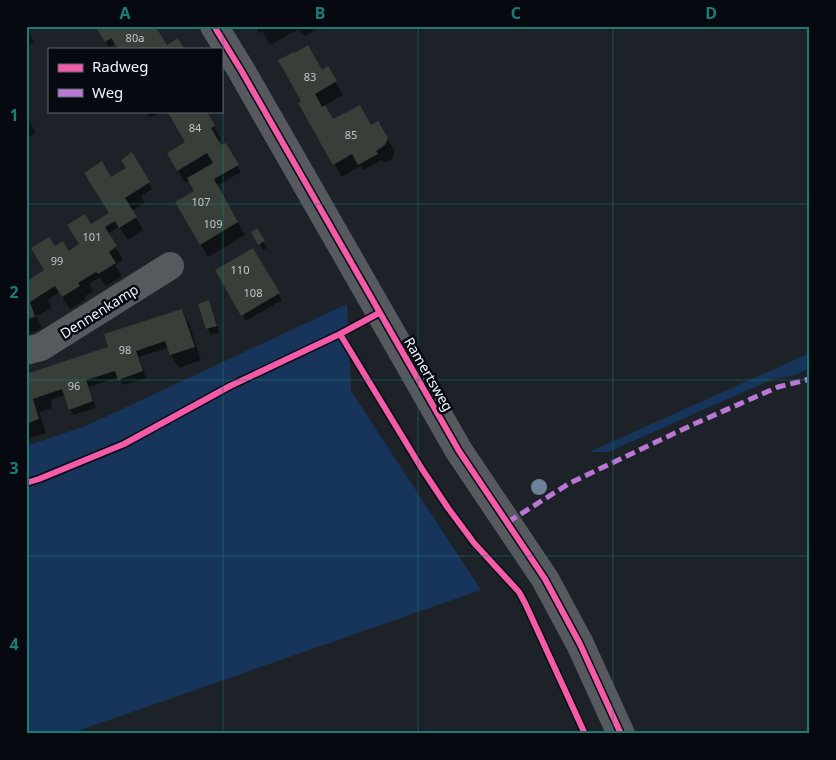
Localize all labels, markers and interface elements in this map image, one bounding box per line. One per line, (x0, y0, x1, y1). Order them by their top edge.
text: A (119, 2, 131, 24)
text: B (315, 2, 325, 24)
text: C (511, 2, 521, 24)
text: D (705, 2, 717, 24)
house number: 80a (126, 30, 144, 45)
legend (48, 48, 222, 112)
text: Radweg (92, 56, 148, 76)
house number: 83 (304, 69, 316, 84)
text: Weg (92, 82, 123, 102)
text: 1 (9, 104, 19, 126)
house number: 84 (189, 120, 202, 135)
house number: 85 (345, 127, 357, 142)
house number: 107 (192, 194, 210, 209)
house number: 109 (204, 216, 222, 231)
house number: 101 (83, 229, 101, 244)
house number: 99 (51, 253, 63, 268)
house number: 110 (231, 262, 249, 277)
street label: Dennenkamp (56, 279, 142, 343)
text: 2 (9, 281, 19, 303)
house number: 108 (244, 285, 262, 300)
street label: Ramertsweg (400, 333, 458, 415)
house number: 98 (119, 342, 131, 357)
house number: 96 (68, 378, 80, 393)
text: 3 (9, 457, 19, 479)
text: 4 (9, 633, 19, 655)

